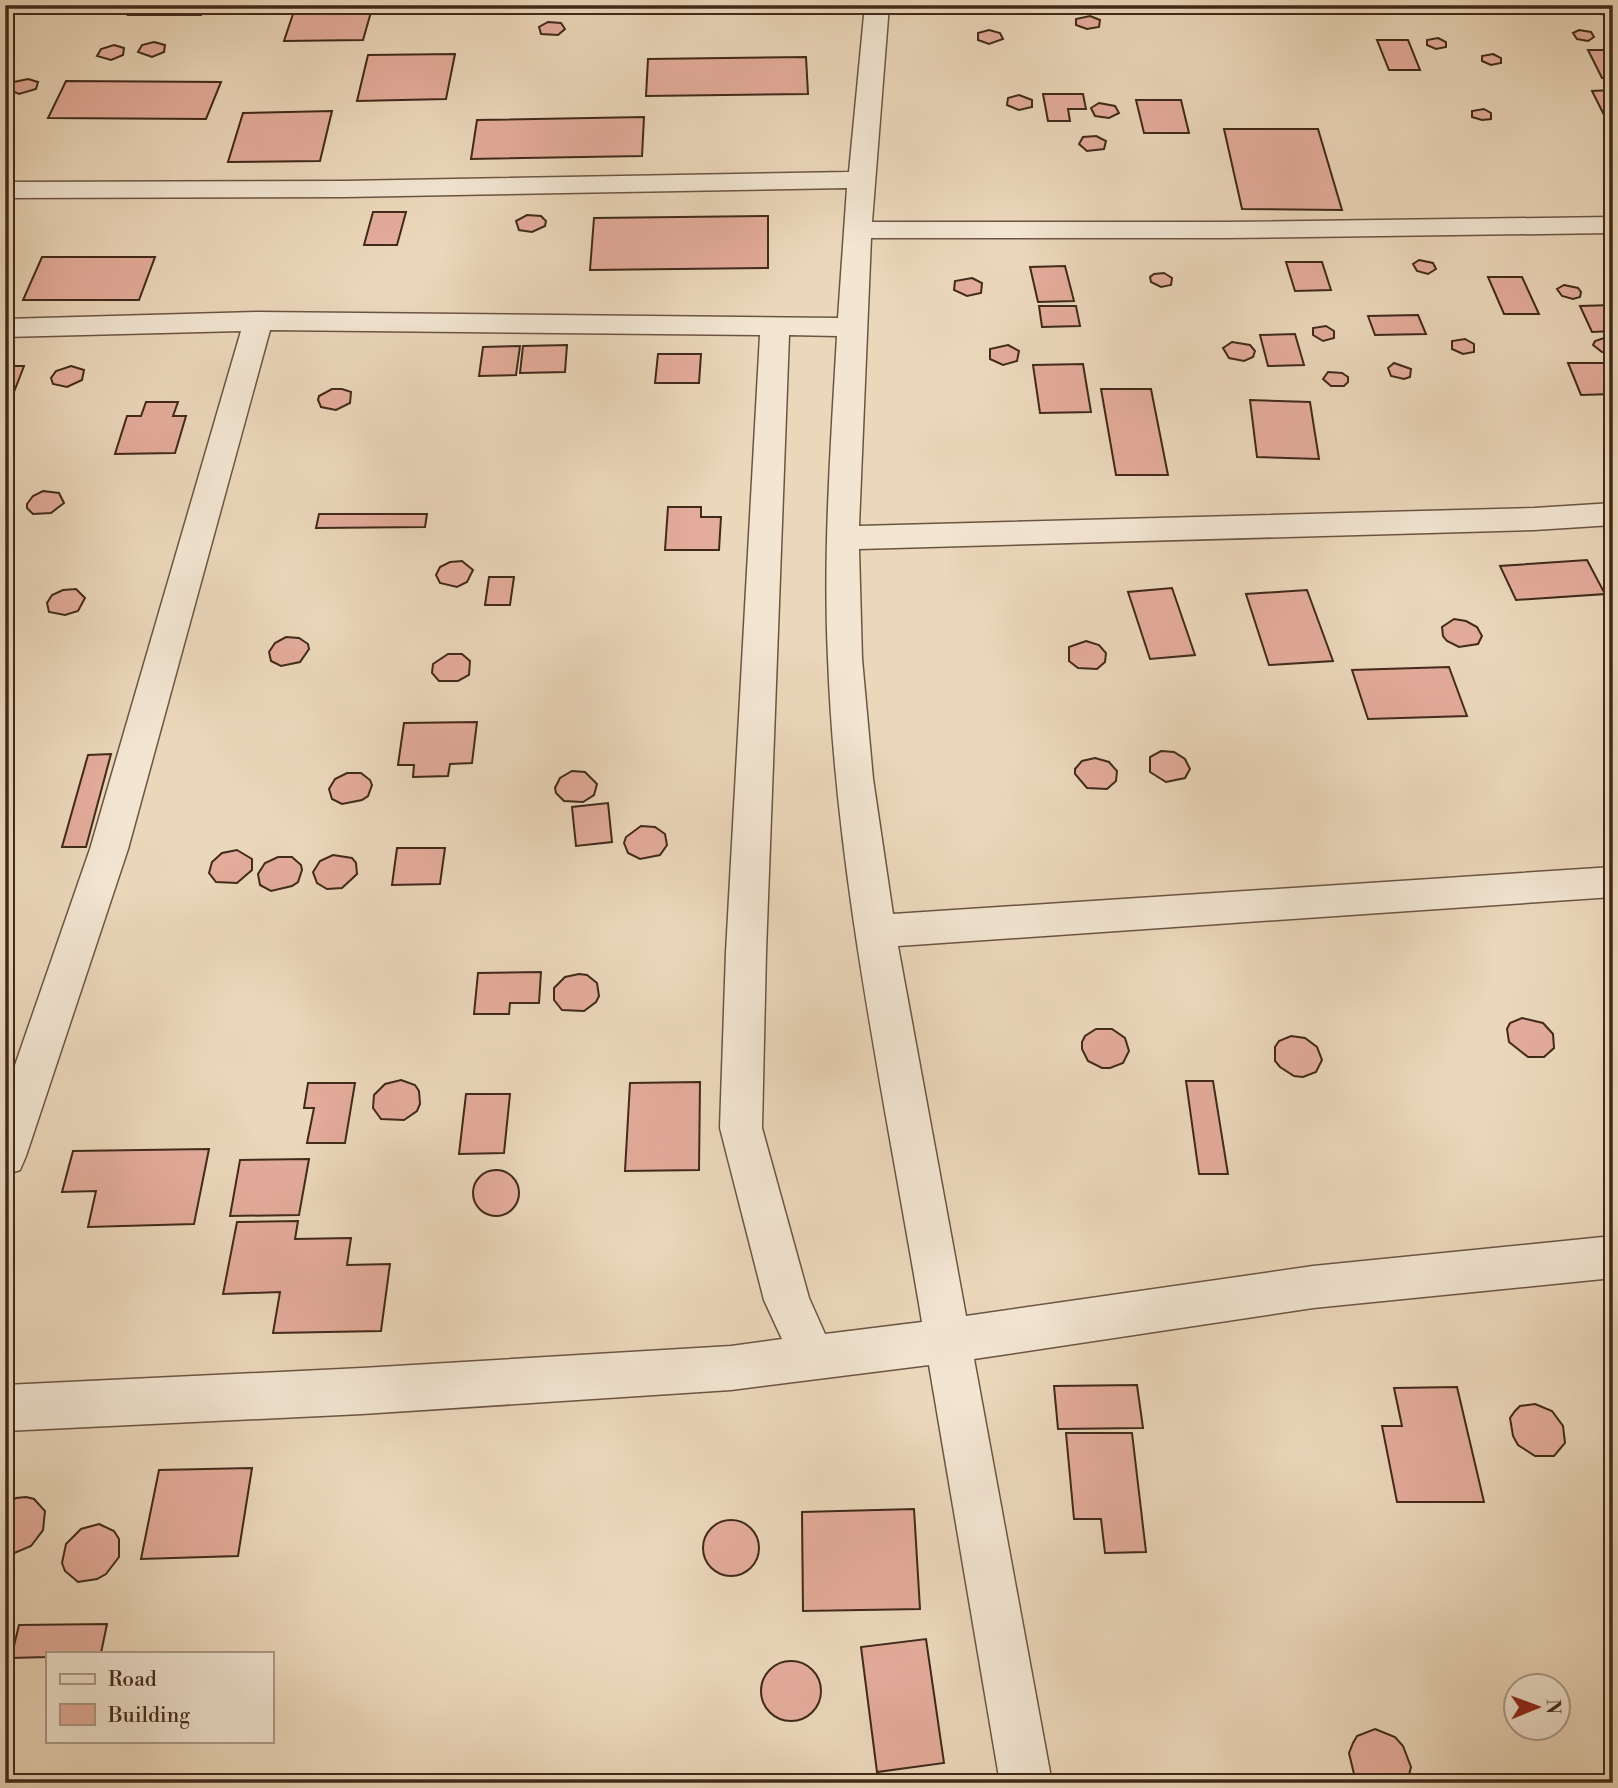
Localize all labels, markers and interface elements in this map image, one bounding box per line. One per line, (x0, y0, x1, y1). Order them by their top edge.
legend (46, 1652, 273, 1742)
text: Road (108, 1667, 157, 1693)
north arrow (1502, 1672, 1572, 1742)
text: N (1541, 1699, 1565, 1714)
text: Building (107, 1703, 190, 1729)

